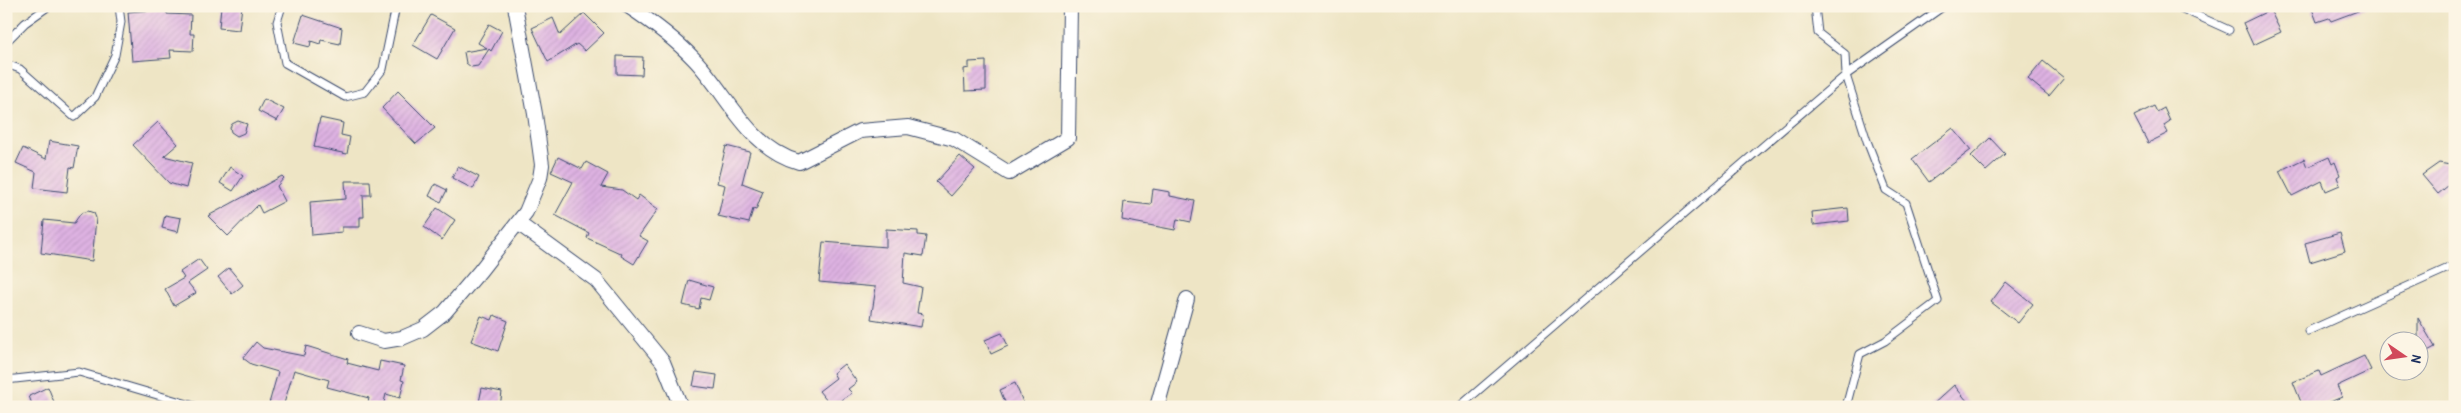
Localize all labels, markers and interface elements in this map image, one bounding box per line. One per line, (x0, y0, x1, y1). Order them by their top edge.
north arrow (2378, 330, 2428, 380)
text: N (2407, 353, 2427, 365)

